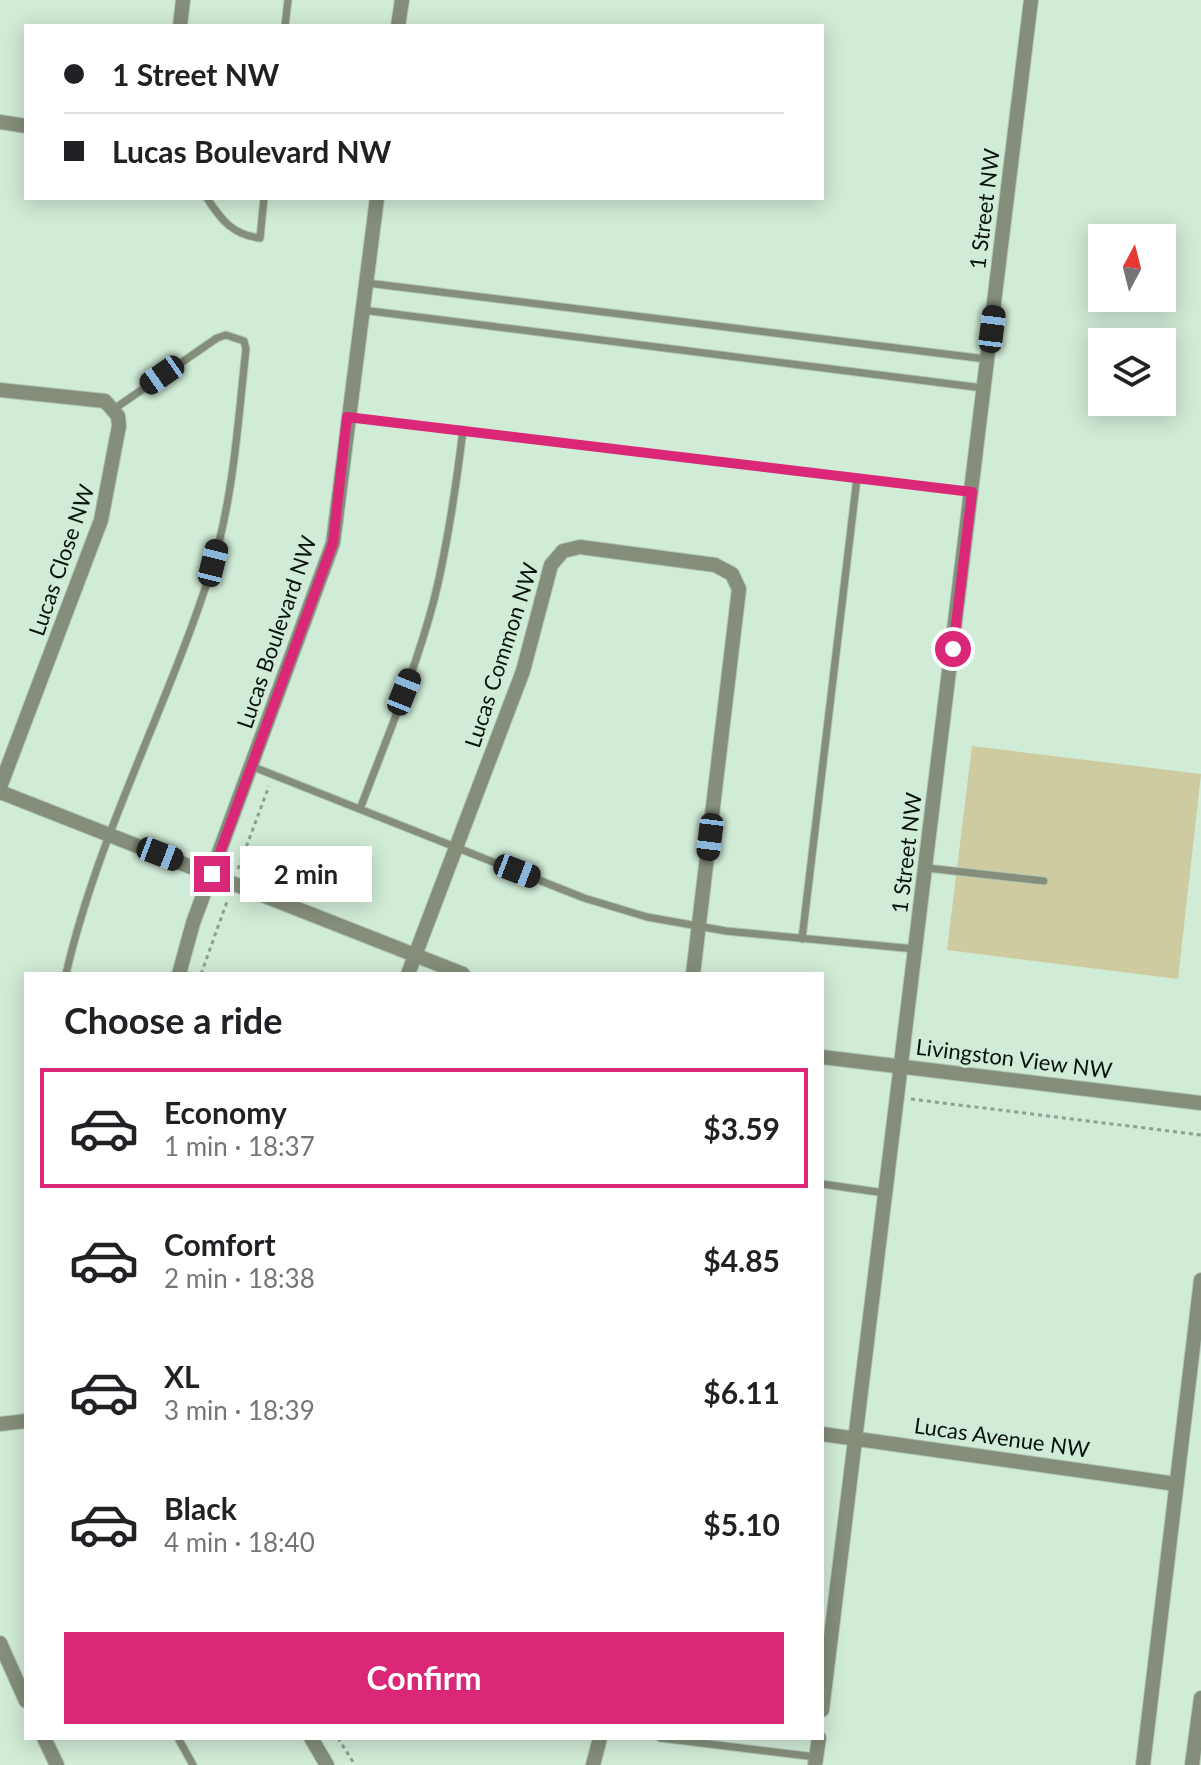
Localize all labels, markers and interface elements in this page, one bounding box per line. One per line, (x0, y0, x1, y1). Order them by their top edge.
text: 1 Street NW (112, 56, 279, 92)
text: Lucas Boulevard NW (112, 133, 391, 169)
street label: 1 Street NW (963, 147, 1005, 271)
north arrow (1088, 224, 1176, 312)
map controls (1088, 224, 1176, 416)
car (977, 304, 1007, 354)
button: layers (1088, 328, 1176, 416)
car (135, 351, 189, 399)
street label: Lucas Close NW (22, 481, 100, 639)
street label: Lucas Boulevard NW (230, 532, 322, 732)
car (196, 537, 230, 589)
street label: Lucas Common NW (458, 559, 544, 751)
route start (935, 631, 971, 667)
car (384, 665, 424, 719)
street label: 1 Street NW (885, 791, 927, 915)
car (695, 812, 725, 862)
car (133, 834, 187, 874)
callout: 2 min (240, 846, 372, 902)
car (490, 851, 544, 891)
route end (194, 856, 230, 892)
text: 2 min (274, 858, 338, 890)
text: Choose a ride (64, 998, 283, 1042)
street label: Livingston View NW (914, 1033, 1114, 1083)
icon: car (68, 1092, 140, 1164)
text: Economy (164, 1094, 287, 1130)
text: $3.59 (703, 1110, 780, 1146)
text: 1 min · 18:37 (164, 1130, 315, 1162)
icon: car (68, 1224, 140, 1296)
text: Comfort (164, 1226, 276, 1262)
text: $4.85 (703, 1242, 780, 1278)
text: 2 min · 18:38 (164, 1262, 315, 1294)
icon: car (68, 1356, 140, 1428)
text: XL (164, 1358, 200, 1394)
text: $6.11 (703, 1374, 780, 1410)
text: 3 min · 18:39 (164, 1394, 315, 1426)
street label: Lucas Avenue NW (913, 1411, 1092, 1463)
icon: car (68, 1488, 140, 1560)
text: Black (164, 1490, 237, 1526)
text: $5.10 (703, 1506, 780, 1542)
text: 4 min · 18:40 (164, 1526, 315, 1558)
button: Confirm (64, 1632, 784, 1724)

